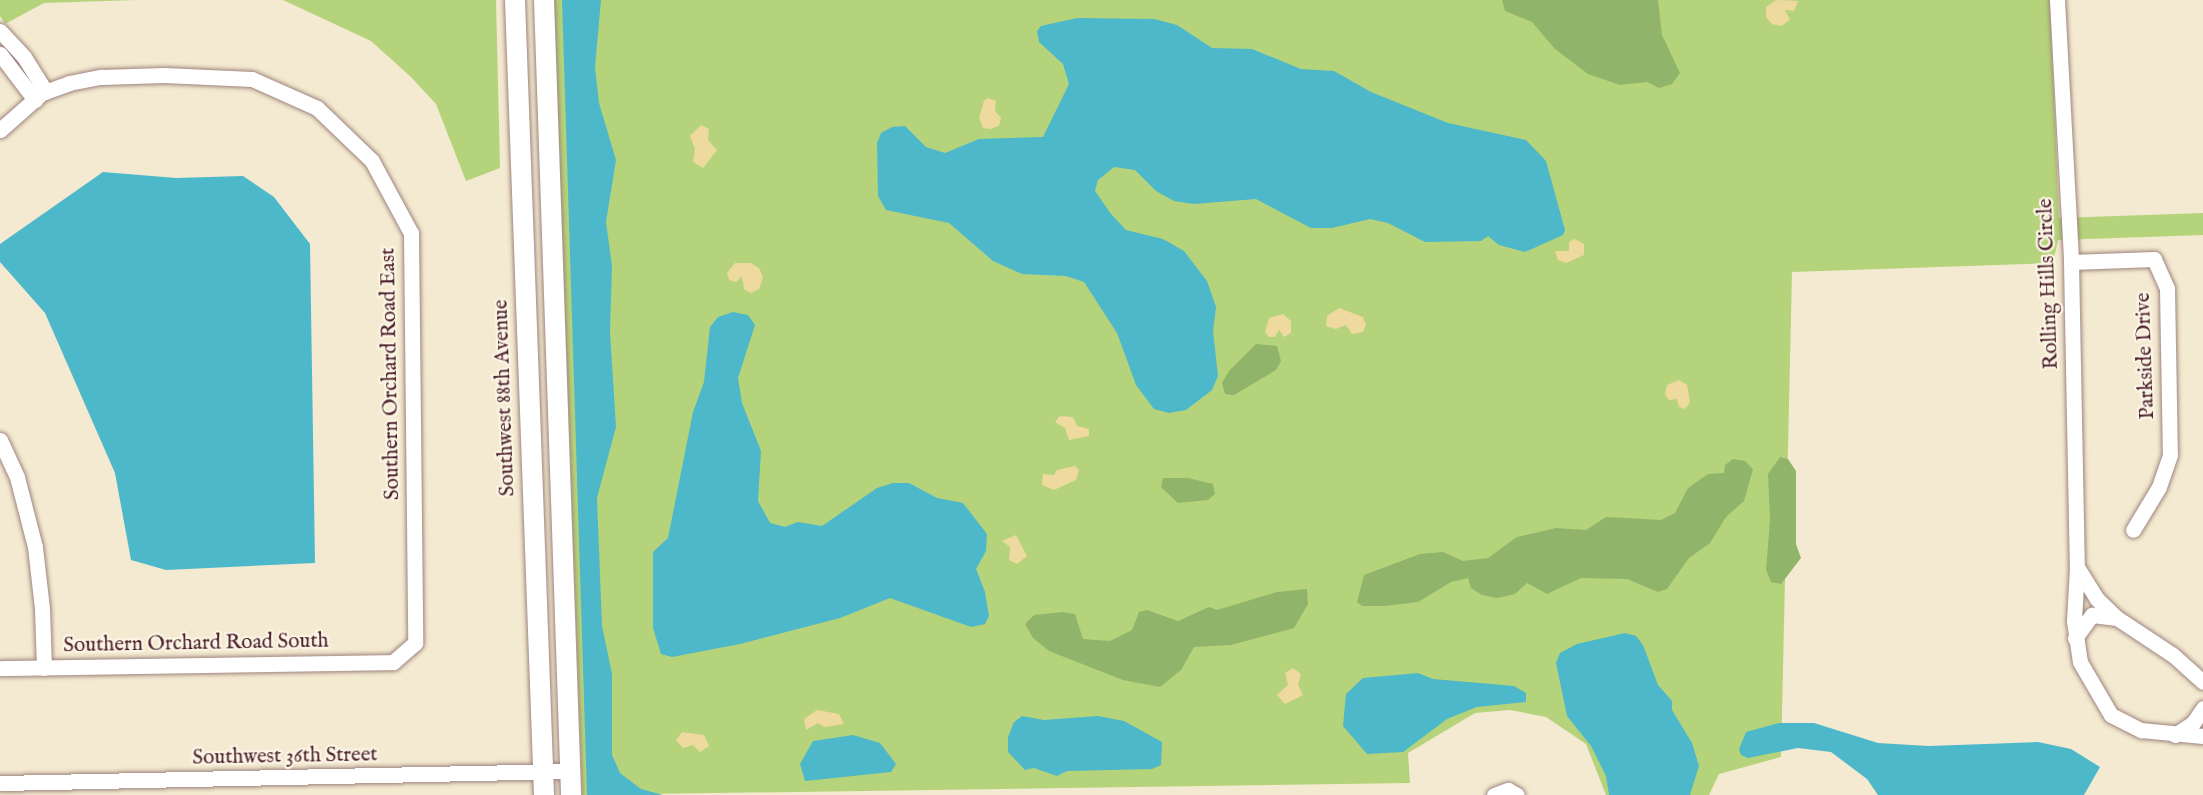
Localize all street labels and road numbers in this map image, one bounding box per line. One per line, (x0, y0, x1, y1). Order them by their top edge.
street label: Rolling Hills Circle (2033, 198, 2065, 370)
street label: Southern Orchard Road East (376, 248, 406, 500)
street label: Parkside Drive (2131, 292, 2161, 420)
street label: Southwest 88th Avenue (489, 299, 521, 497)
street label: Southern Orchard Road South (63, 629, 329, 659)
street label: Southwest 36th Street (192, 743, 378, 771)

